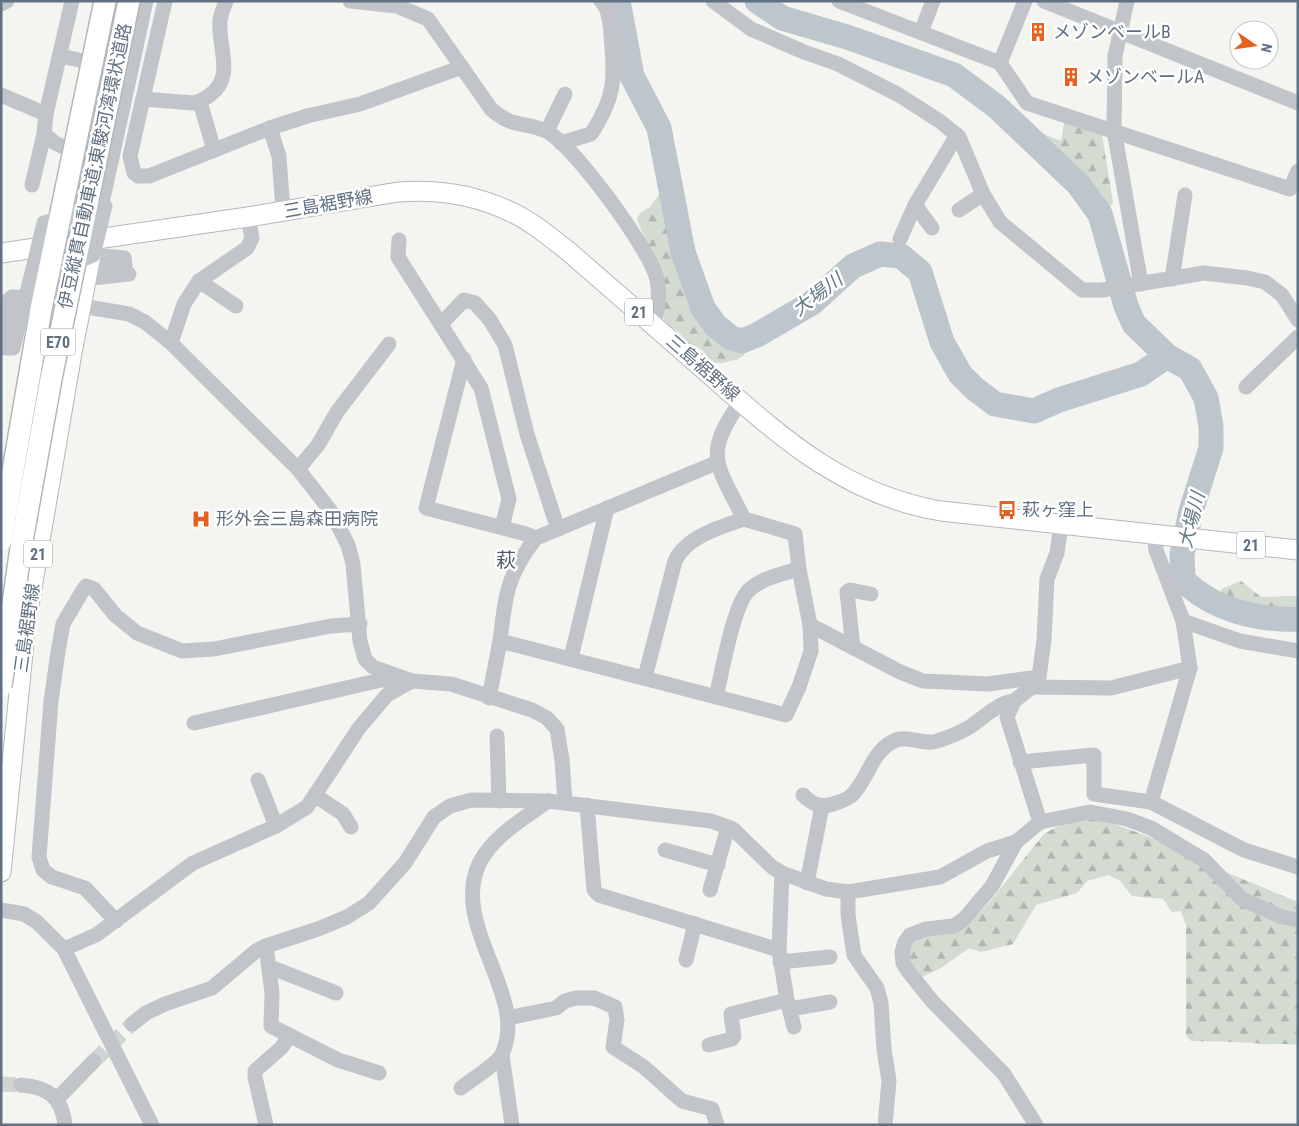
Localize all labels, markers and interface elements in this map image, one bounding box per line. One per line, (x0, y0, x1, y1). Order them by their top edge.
north arrow (1229, 20, 1279, 70)
street label: 伊豆縦貫自動車道;東駿河湾環状道路 (54, 21, 135, 311)
building icon: メゾンベールB (1027, 21, 1049, 43)
place label: メゾンベールB (1053, 21, 1171, 42)
text: N (1258, 42, 1275, 54)
building icon: メゾンベールA (1060, 66, 1082, 88)
place label: メゾンベールA (1086, 66, 1205, 87)
street label: 三島裾野線 (282, 185, 374, 222)
water label: 大場川 (788, 267, 849, 321)
road number: 21 (625, 298, 653, 326)
road number: E70 (40, 328, 76, 356)
street label: 三島裾野線 (662, 330, 744, 405)
water label: 大場川 (1173, 488, 1210, 551)
bus stop icon: 萩ヶ窪上 (996, 499, 1018, 521)
place label: 萩ヶ窪上 (1022, 499, 1094, 520)
hospital icon: 形外会三島森田病院 (190, 508, 212, 530)
place label: 形外会三島森田病院 (216, 508, 378, 529)
road number: 21 (1237, 532, 1265, 558)
road number: 21 (24, 540, 52, 568)
district label: 萩 (496, 548, 516, 572)
street label: 三島裾野線 (10, 582, 43, 674)

